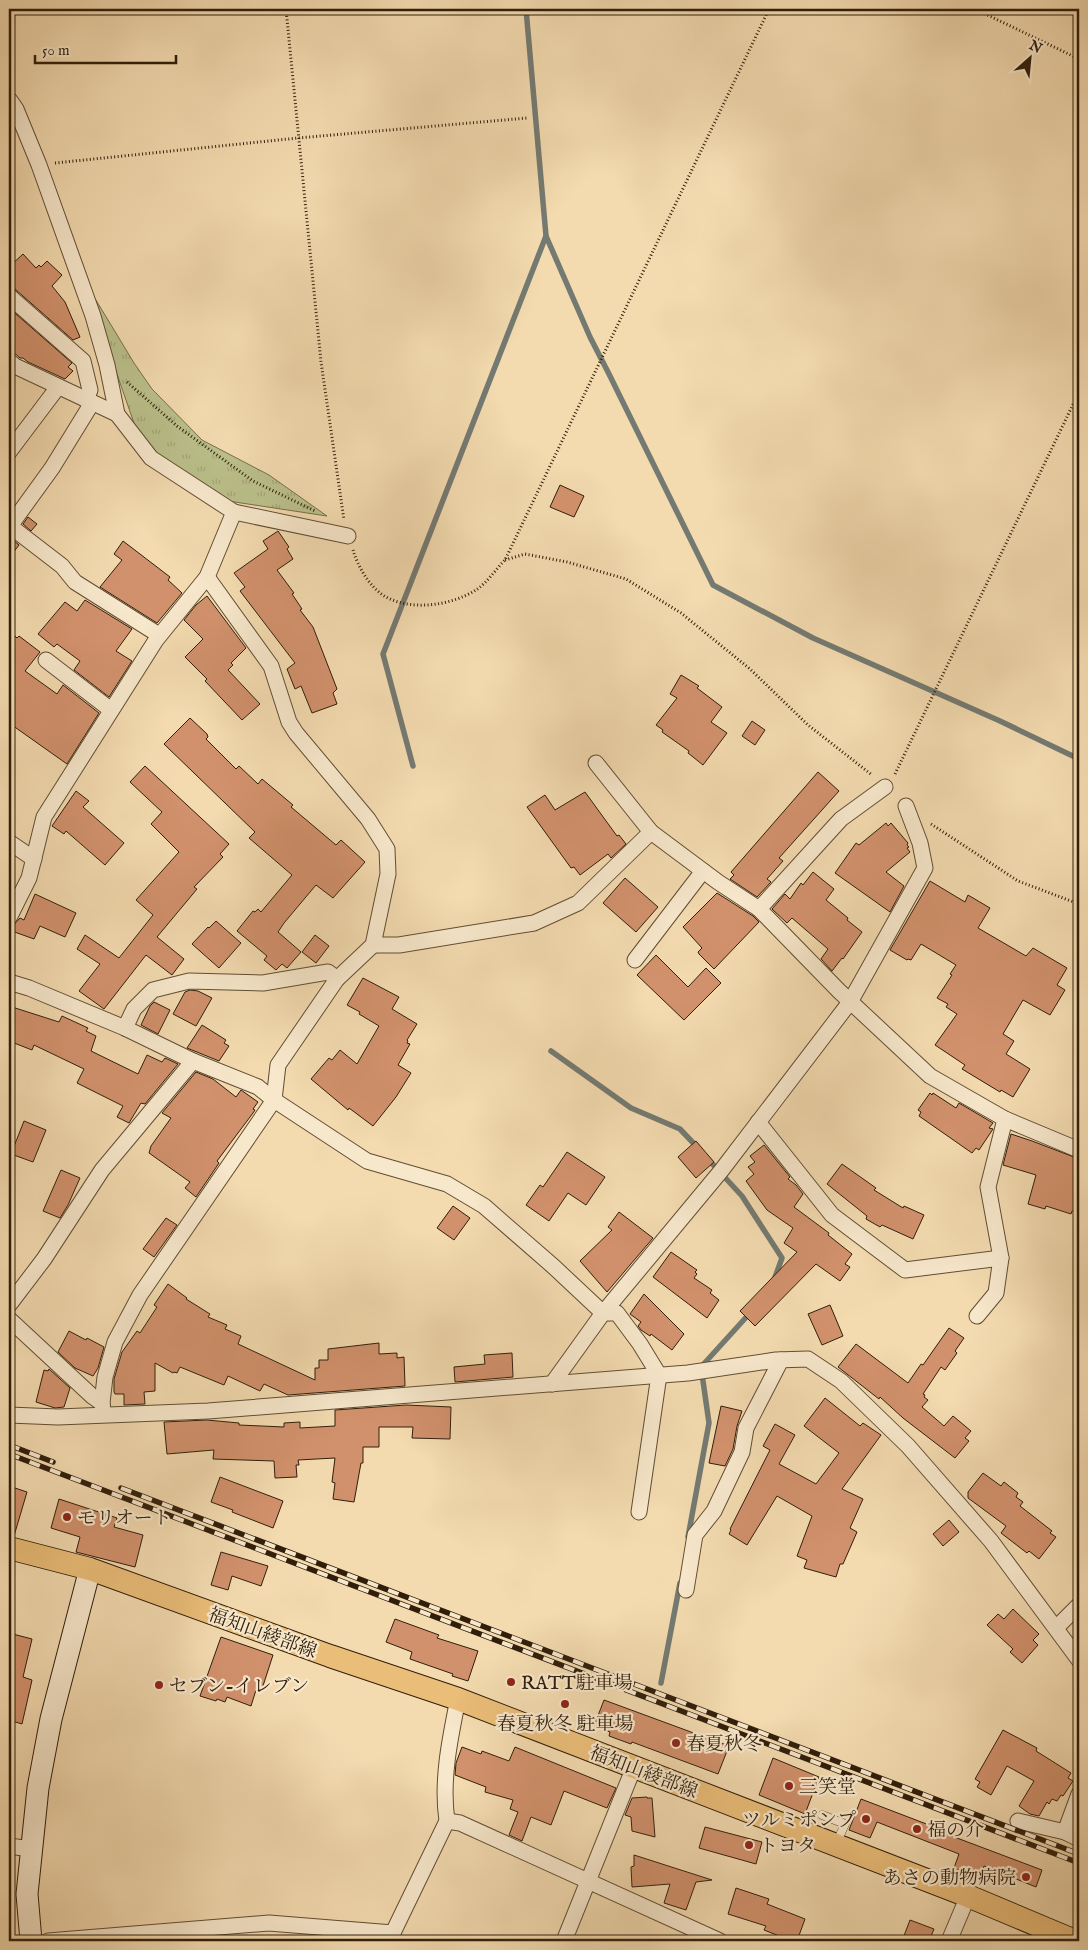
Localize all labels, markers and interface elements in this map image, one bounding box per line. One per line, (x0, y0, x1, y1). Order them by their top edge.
scale bar (35, 32, 176, 64)
north arrow (1006, 32, 1056, 82)
text: N (1025, 36, 1045, 58)
text: 50 m (42, 41, 70, 60)
place label: モリオート (77, 1507, 172, 1531)
marker: モリオート (61, 1511, 73, 1523)
street label: 福知山綾部線 (205, 1603, 320, 1665)
place label: RATT駐車場 (521, 1672, 633, 1696)
place label: セブン-イレブン (169, 1675, 309, 1699)
marker: RATT駐車場 (505, 1676, 517, 1688)
marker: セブン-イレブン (153, 1679, 165, 1691)
marker: 春夏秋冬 駐車場 (559, 1698, 571, 1710)
place label: 春夏秋冬 駐車場 (496, 1713, 634, 1737)
place label: 春夏秋冬 (686, 1733, 762, 1757)
marker: 春夏秋冬 (670, 1737, 682, 1749)
street label: 福知山綾部線 (586, 1741, 701, 1804)
place label: 三笑堂 (799, 1776, 856, 1800)
marker: 三笑堂 (783, 1780, 795, 1792)
place label: ツルミポンプ (742, 1809, 856, 1833)
marker: ツルミポンプ (860, 1813, 872, 1825)
place label: 福の介 (927, 1819, 984, 1843)
marker: 福の介 (911, 1823, 923, 1835)
place label: トヨタ (759, 1835, 816, 1859)
marker: トヨタ (743, 1839, 755, 1851)
place label: あさの動物病院 (883, 1867, 1016, 1891)
marker: あさの動物病院 (1020, 1871, 1032, 1883)

